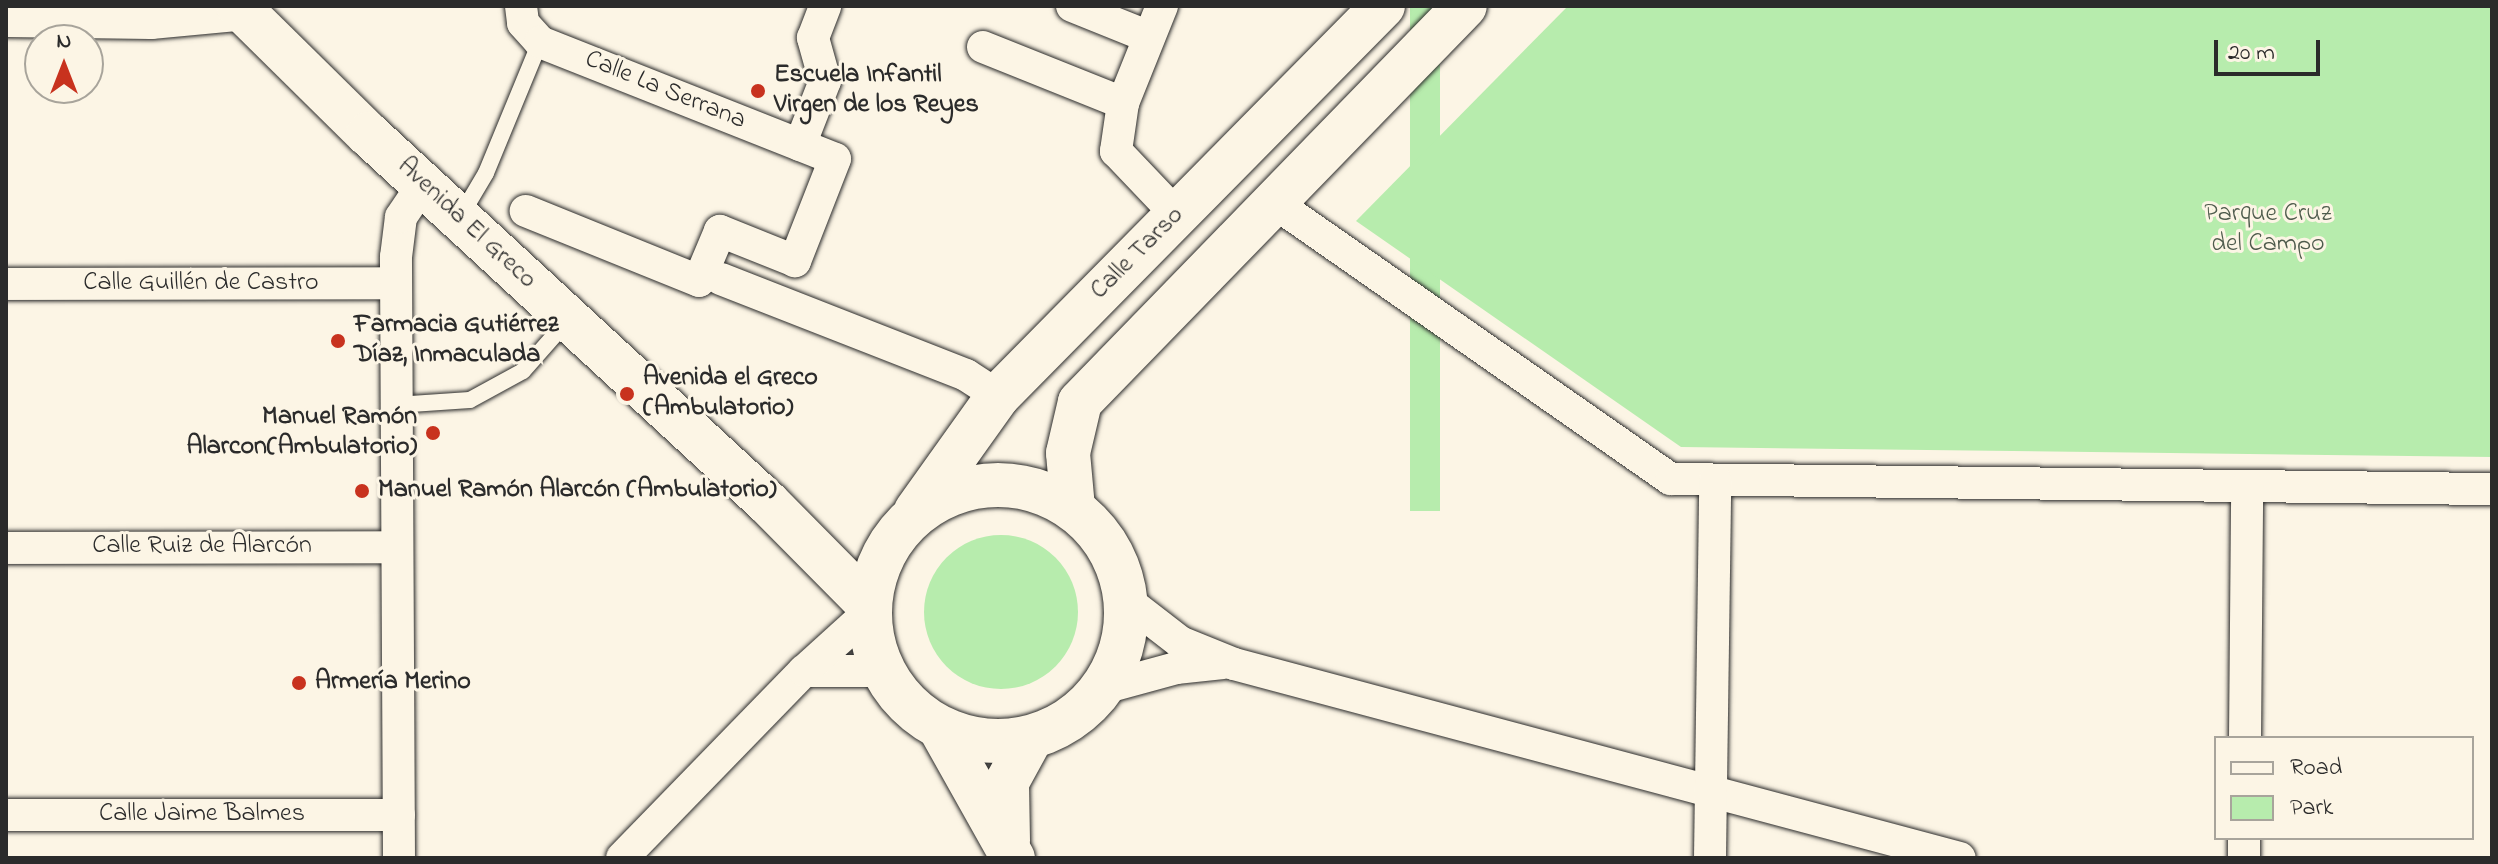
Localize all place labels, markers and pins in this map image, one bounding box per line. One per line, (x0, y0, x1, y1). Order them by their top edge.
place label: Escuela Infantil Virgen de los Reyes (774, 60, 979, 122)
marker: Escuela Infantil Virgen de los Reyes (749, 82, 767, 100)
place label: Farmacia Gutiérrez Díaz, Inmaculada (354, 310, 559, 372)
marker: Farmacia Gutiérrez Díaz, Inmaculada (329, 332, 347, 350)
place label: Avenida el Greco (Ambulatorio) (643, 363, 818, 424)
marker: Avenida el Greco (Ambulatorio) (618, 385, 636, 403)
place label: Manuel Ramón Alarcon(Ambulatorio) (186, 402, 417, 464)
marker: Manuel Ramón Alarcon(Ambulatorio) (424, 424, 442, 442)
place label: Manuel Ramón Alarcón (Ambulatorio) (378, 475, 776, 507)
marker: Manuel Ramón Alarcón (Ambulatorio) (353, 482, 371, 500)
place label: Armería Merino (315, 667, 471, 699)
marker: Armería Merino (290, 674, 308, 692)

